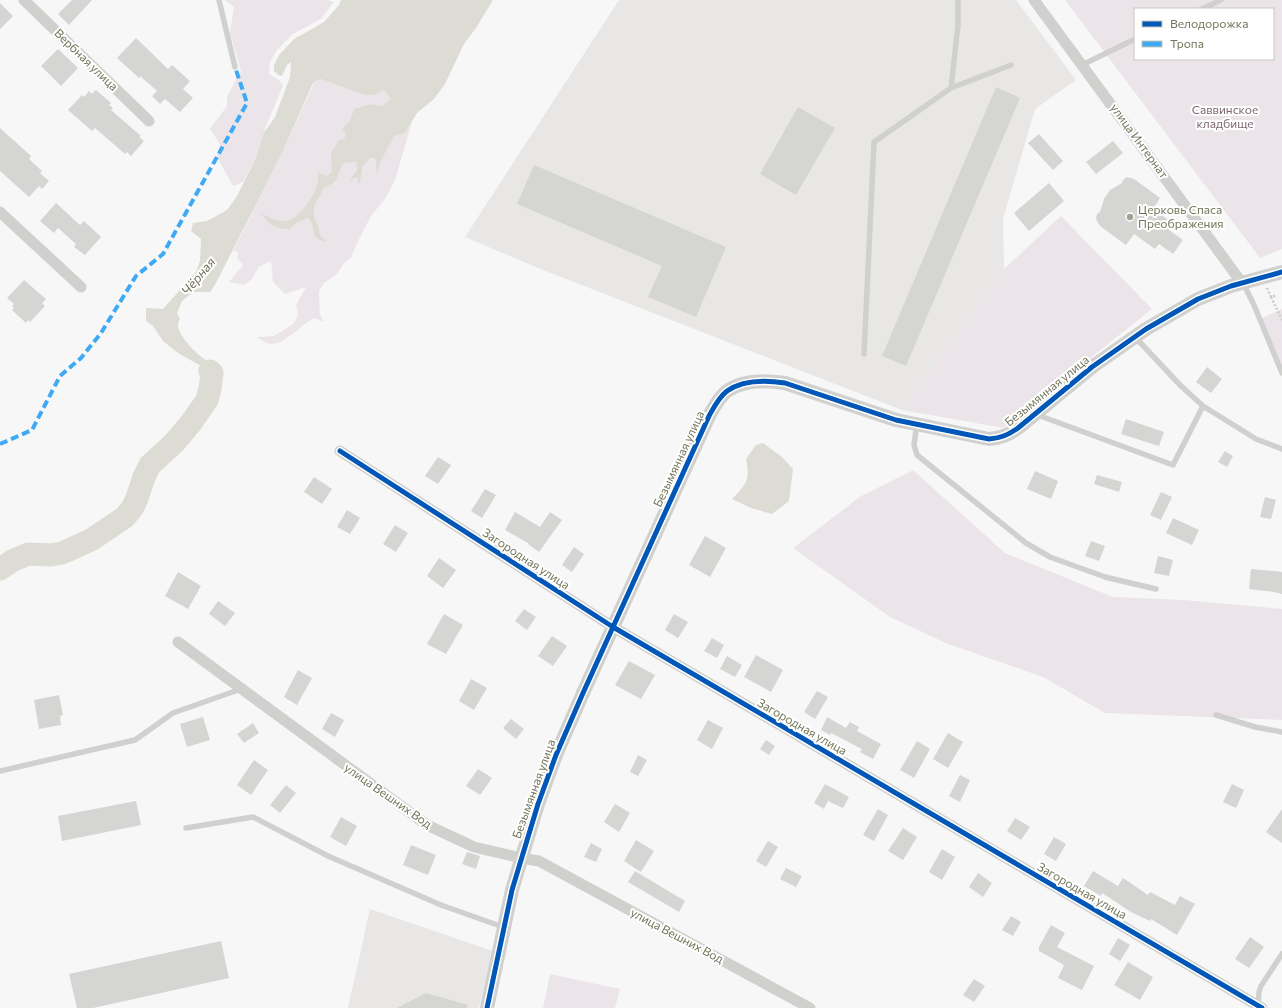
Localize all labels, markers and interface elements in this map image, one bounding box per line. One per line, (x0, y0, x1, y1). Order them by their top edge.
legend (1134, 8, 1274, 60)
text: Велодорожка (1170, 16, 1248, 30)
street label: Вербная улица (52, 25, 121, 93)
text: Тропа (1170, 36, 1204, 50)
street label: улица Интернат (1108, 100, 1172, 181)
park label: Саввинское кладбище (1192, 102, 1258, 130)
place label: Церковь Спаса Преображения (1138, 202, 1224, 230)
marker: Церковь Спаса Преображения (1125, 212, 1135, 222)
water label: Чёрная (178, 254, 218, 298)
street label: Безымянная улица (1001, 352, 1091, 429)
street label: Безымянная улица (650, 408, 707, 509)
street label: Загородная улица (480, 525, 573, 592)
street label: Загородная улица (755, 695, 850, 757)
street label: Безымянная улица (509, 737, 558, 840)
street label: улица Вешних Вод (342, 760, 435, 831)
street label: Загородная улица (1035, 859, 1130, 921)
street label: улица Вешних Вод (629, 905, 726, 966)

